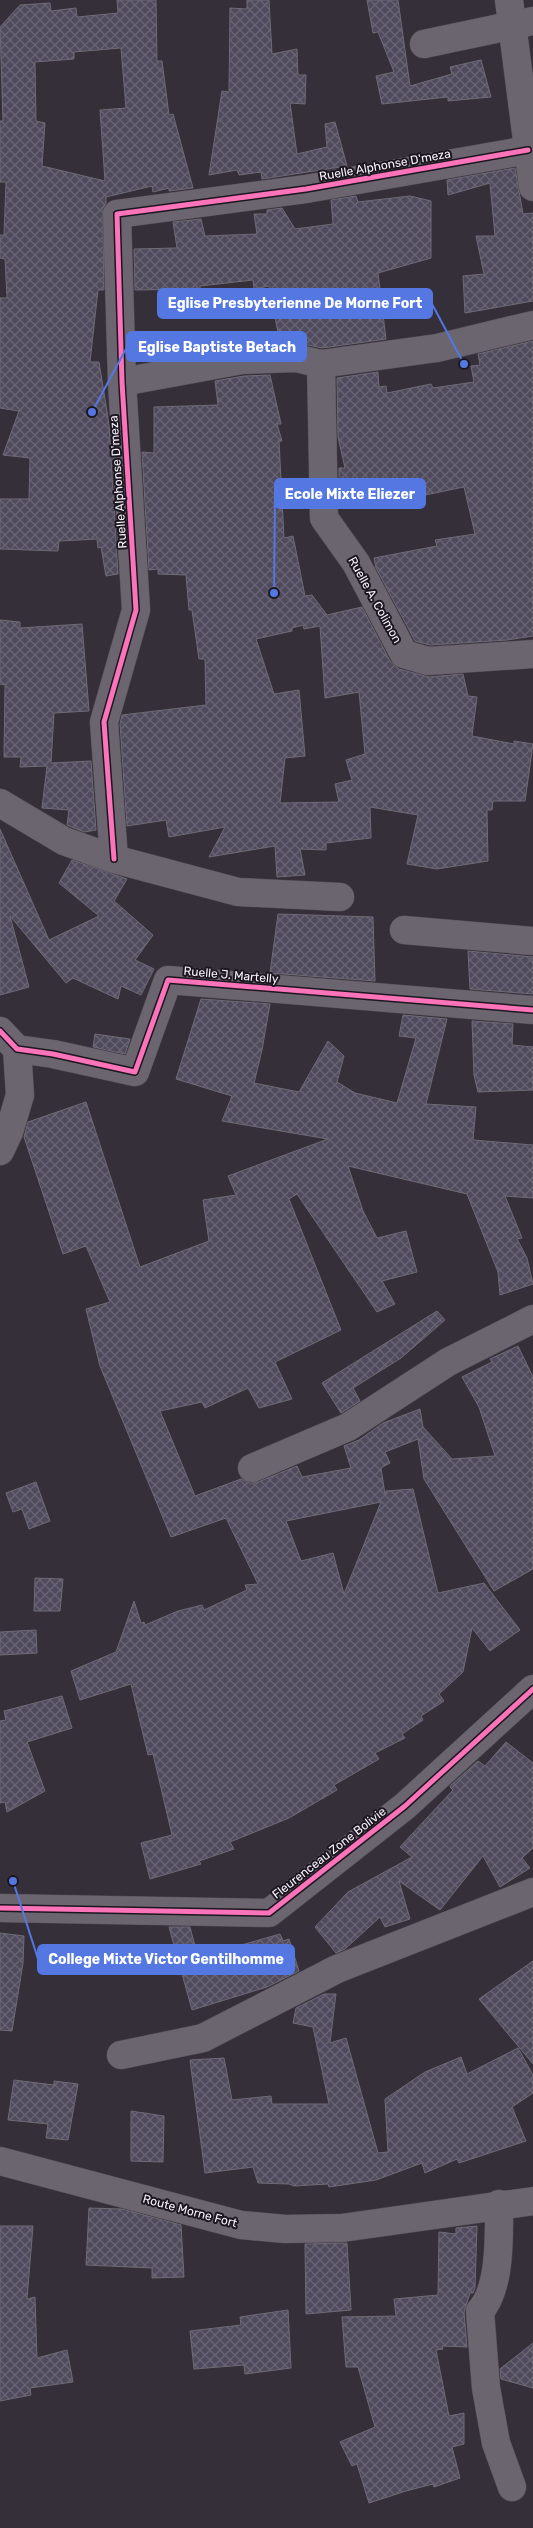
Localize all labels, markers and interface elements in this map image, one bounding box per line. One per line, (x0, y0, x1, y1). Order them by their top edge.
street label: Ruelle Alphonse D'meza (318, 147, 452, 183)
callout: Eglise Presbyterienne De Morne Fort (158, 289, 432, 318)
text: Eglise Presbyterienne De Morne Fort (168, 295, 423, 312)
callout: Eglise Baptiste Betach (127, 332, 306, 361)
text: Eglise Baptiste Betach (138, 339, 296, 356)
street label: Ruelle Alphonse D'meza (106, 415, 130, 549)
callout: Ecole Mixte Eliezer (275, 479, 425, 508)
text: Ecole Mixte Eliezer (285, 486, 416, 503)
street label: Ruelle A. Colimon (345, 554, 405, 646)
street label: Ruelle J. Martelly (183, 964, 279, 986)
street label: Fleurenceau Zone Bolivie (269, 1804, 389, 1902)
callout: College Mixte Victor Gentilhomme (38, 1945, 294, 1974)
text: College Mixte Victor Gentilhomme (48, 1951, 284, 1968)
street label: Route Morne Fort (141, 2192, 239, 2230)

